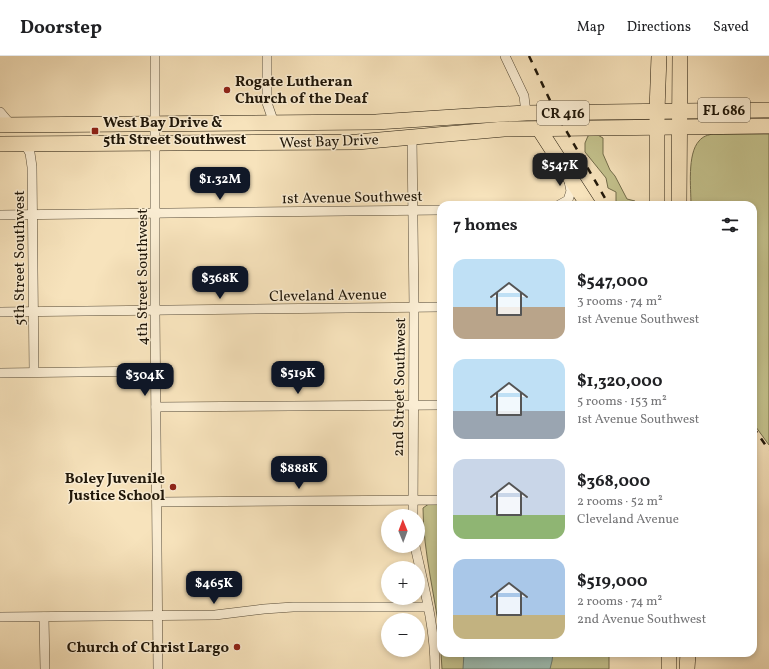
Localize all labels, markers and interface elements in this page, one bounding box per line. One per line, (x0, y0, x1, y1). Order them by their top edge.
text: Doorstep (20, 15, 102, 41)
text: Map (577, 18, 605, 37)
text: Directions (627, 18, 691, 37)
text: Saved (713, 18, 749, 37)
place label: Rogate Lutheran Church of the Deaf (235, 72, 368, 110)
marker: Rogate Lutheran Church of the Deaf (222, 85, 232, 95)
road number: FL 686 (698, 98, 750, 122)
road number: CR 416 (537, 101, 589, 125)
place label: West Bay Drive & 5th Street Southwest (103, 113, 247, 151)
marker: West Bay Drive & 5th Street Southwest (90, 126, 100, 136)
street label: West Bay Drive (279, 130, 379, 155)
pin: $547K (532, 153, 588, 187)
text: $547K (542, 157, 578, 175)
pin: $1.32M (187, 167, 253, 201)
text: $1.32M (199, 171, 241, 189)
street label: 1st Avenue Southwest (281, 187, 423, 210)
street label: 5th Street Southwest (10, 190, 31, 326)
street label: 4th Street Southwest (133, 208, 154, 346)
text: 7 homes (453, 214, 518, 237)
icon: filters (719, 214, 741, 236)
pin: $368K (192, 266, 248, 300)
text: $368K (201, 270, 239, 288)
text: $547,000 (577, 270, 648, 293)
icon: home (485, 275, 533, 323)
street label: Cleveland Avenue (269, 285, 387, 308)
text: 3 rooms · 74 m² (577, 293, 662, 311)
text: 1st Avenue Southwest (577, 311, 699, 329)
street label: 2nd Street Southwest (389, 317, 412, 457)
pin: $519K (270, 361, 326, 395)
pin: $304K (117, 363, 173, 397)
text: $519K (280, 365, 316, 383)
text: $304K (126, 367, 164, 385)
text: $1,320,000 (577, 370, 662, 393)
icon: home (485, 375, 533, 423)
text: 5 rooms · 153 m² (577, 393, 667, 411)
text: 1st Avenue Southwest (577, 411, 699, 429)
pin: $888K (271, 456, 327, 490)
text: $888K (280, 460, 318, 478)
place label: Boley Juvenile Justice School (65, 469, 165, 507)
text: $368,000 (577, 470, 650, 493)
icon: home (485, 475, 533, 523)
marker: Boley Juvenile Justice School (168, 482, 178, 492)
text: 2 rooms · 52 m² (577, 493, 663, 511)
north arrow (381, 509, 425, 553)
map controls (381, 509, 425, 657)
text: Cleveland Avenue (577, 511, 679, 529)
button: + (381, 561, 425, 605)
text: $519,000 (577, 570, 648, 593)
pin: $465K (186, 571, 242, 605)
text: $465K (195, 575, 233, 593)
icon: home (485, 575, 533, 623)
text: 2 rooms · 74 m² (577, 593, 662, 611)
text: 2nd Avenue Southwest (577, 611, 706, 629)
button: − (381, 613, 425, 657)
place label: Church of Christ Largo (67, 638, 229, 659)
marker: Church of Christ Largo (232, 642, 242, 652)

